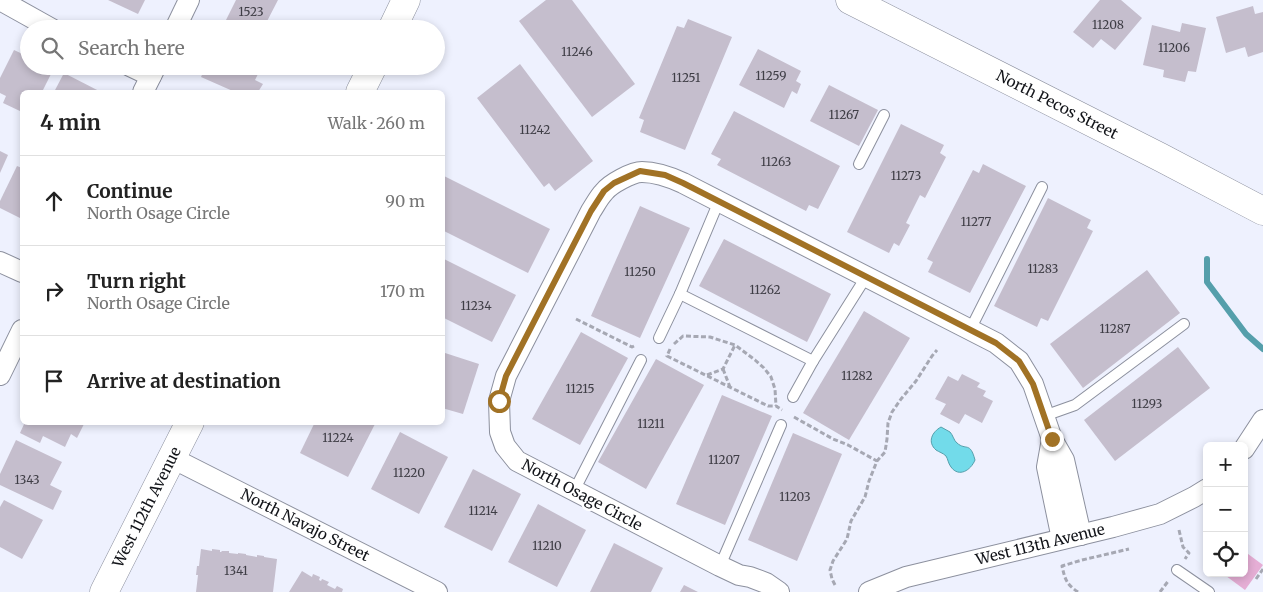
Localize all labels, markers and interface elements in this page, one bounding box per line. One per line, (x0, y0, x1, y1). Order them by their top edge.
house number: 1523 (238, 4, 264, 19)
house number: 11208 (1092, 17, 1124, 32)
search box (20, 20, 445, 75)
icon: search (38, 34, 66, 62)
text: Search here (78, 36, 185, 60)
house number: 11206 (1158, 40, 1190, 55)
house number: 11246 (561, 44, 593, 59)
street label: North Pecos Street (993, 66, 1121, 143)
house number: 11259 (756, 68, 786, 83)
house number: 11251 (672, 70, 701, 85)
house number: 11267 (829, 107, 859, 122)
text: 4 min (40, 109, 101, 136)
text: Walk · 260 m (328, 113, 425, 133)
house number: 11242 (519, 122, 551, 137)
house number: 11263 (761, 154, 791, 169)
house number: 11273 (891, 168, 921, 183)
text: Continue (87, 179, 173, 203)
icon: ahead (40, 187, 68, 215)
text: 90 m (385, 191, 425, 211)
text: North Osage Circle (87, 203, 230, 223)
house number: 11277 (961, 214, 991, 229)
house number: 11283 (1028, 261, 1059, 276)
house number: 11250 (624, 264, 656, 279)
text: Turn right (87, 269, 186, 293)
icon: right (40, 277, 68, 305)
text: 170 m (380, 281, 425, 301)
house number: 11262 (749, 282, 781, 297)
text: North Osage Circle (87, 293, 230, 313)
house number: 11234 (460, 298, 492, 313)
house number: 11287 (1099, 321, 1131, 336)
icon: arrive (40, 367, 68, 395)
house number: 11282 (841, 368, 873, 383)
text: Arrive at destination (87, 369, 281, 393)
house number: 11215 (565, 381, 595, 396)
route start (488, 390, 511, 413)
house number: 11293 (1132, 396, 1163, 411)
house number: 11211 (637, 416, 665, 431)
route end (1041, 428, 1064, 451)
house number: 11224 (322, 430, 354, 445)
map controls (1203, 442, 1248, 577)
button: + (1203, 442, 1248, 487)
street label: West 112th Avenue (108, 443, 185, 571)
house number: 11207 (708, 452, 740, 467)
street label: North Osage Circle (519, 455, 646, 534)
house number: 11220 (393, 465, 425, 480)
house number: 1343 (14, 472, 40, 487)
street label: North Navajo Street (238, 484, 373, 565)
button: − (1203, 487, 1248, 532)
house number: 11203 (779, 489, 811, 504)
house number: 11214 (468, 503, 498, 518)
street label: West 113th Avenue (973, 519, 1107, 569)
button: locate (1203, 532, 1248, 577)
house number: 11210 (532, 538, 562, 553)
house number: 1341 (224, 563, 248, 578)

